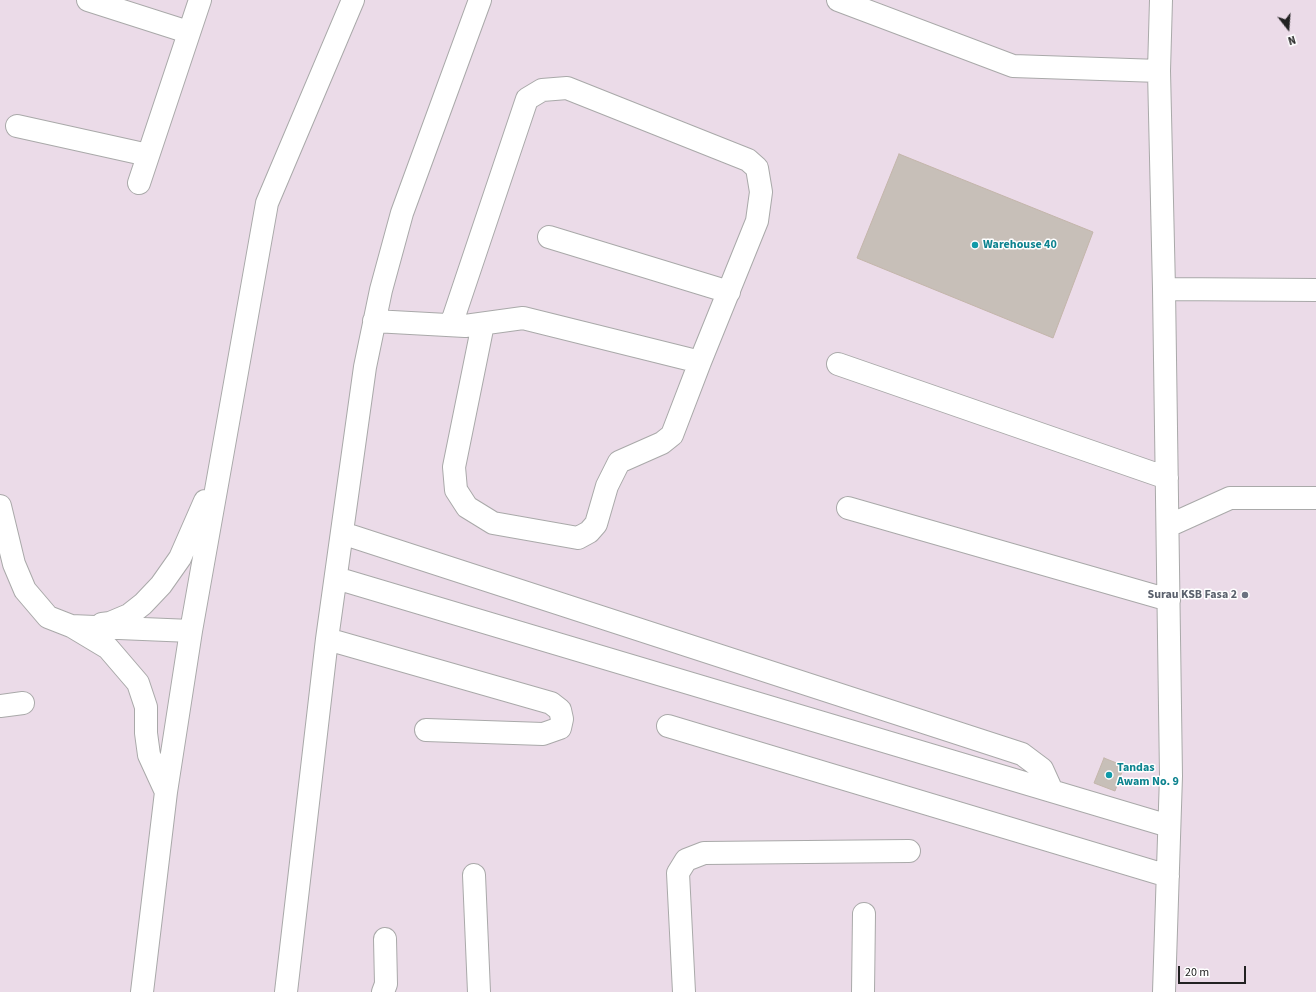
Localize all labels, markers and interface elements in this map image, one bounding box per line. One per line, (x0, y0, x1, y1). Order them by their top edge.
north arrow (1268, 8, 1308, 48)
text: N (1286, 32, 1297, 48)
place label: Warehouse 40 (983, 238, 1057, 252)
marker: Warehouse 40 (970, 240, 980, 250)
place label: Surau KSB Fasa 2 (1148, 588, 1237, 602)
marker: Surau KSB Fasa 2 (1240, 590, 1250, 600)
place label: Tandas Awam No. 9 (1117, 761, 1179, 789)
marker: Tandas Awam No. 9 (1104, 770, 1114, 780)
scale bar (1180, 958, 1248, 984)
text: 20 m (1185, 964, 1209, 981)

